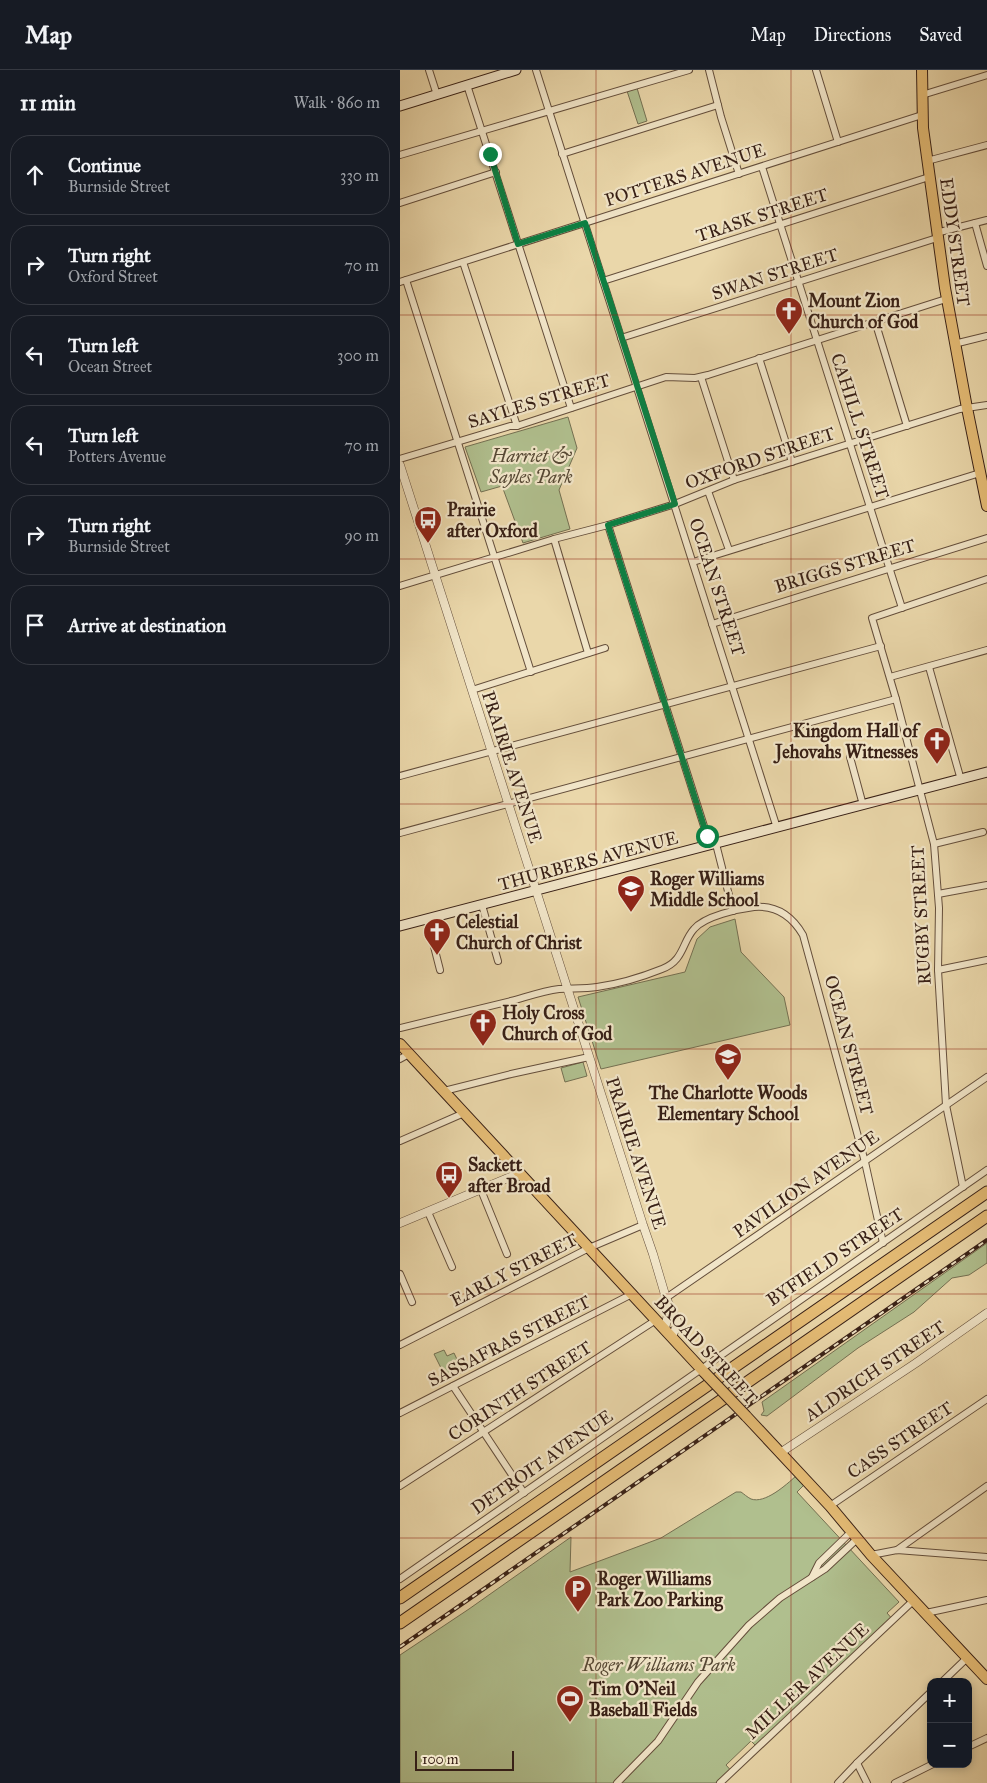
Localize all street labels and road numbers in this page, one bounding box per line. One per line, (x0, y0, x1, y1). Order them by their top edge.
street label: POTTERS AVENUE (602, 139, 768, 211)
street label: EDDY STREET (935, 176, 975, 308)
street label: TRASK STREET (693, 183, 831, 247)
street label: SWAN STREET (709, 243, 841, 305)
street label: CAHILL STREET (826, 350, 894, 502)
street label: SAYLES STREET (465, 369, 613, 433)
street label: OXFORD STREET (682, 422, 838, 494)
street label: OCEAN STREET (684, 515, 750, 659)
street label: BRIGGS STREET (772, 534, 918, 598)
street label: PRAIRIE AVENUE (477, 688, 547, 846)
street label: THURBERS AVENUE (496, 826, 680, 896)
street label: RUGBY STREET (906, 845, 936, 985)
street label: OCEAN STREET (820, 973, 878, 1117)
street label: PRAIRIE AVENUE (601, 1074, 671, 1232)
street label: PAVILION AVENUE (729, 1125, 883, 1243)
street label: BYFIELD STREET (762, 1203, 908, 1311)
street label: EARLY STREET (447, 1229, 581, 1311)
street label: SASSAFRAS STREET (424, 1290, 594, 1392)
street label: BROAD STREET (650, 1291, 762, 1409)
street label: ALDRICH STREET (800, 1316, 949, 1427)
street label: CORINTH STREET (444, 1336, 596, 1446)
street label: CASS STREET (843, 1397, 957, 1483)
street label: DETROIT AVENUE (467, 1405, 617, 1519)
street label: MILLER AVENUE (741, 1618, 873, 1744)

